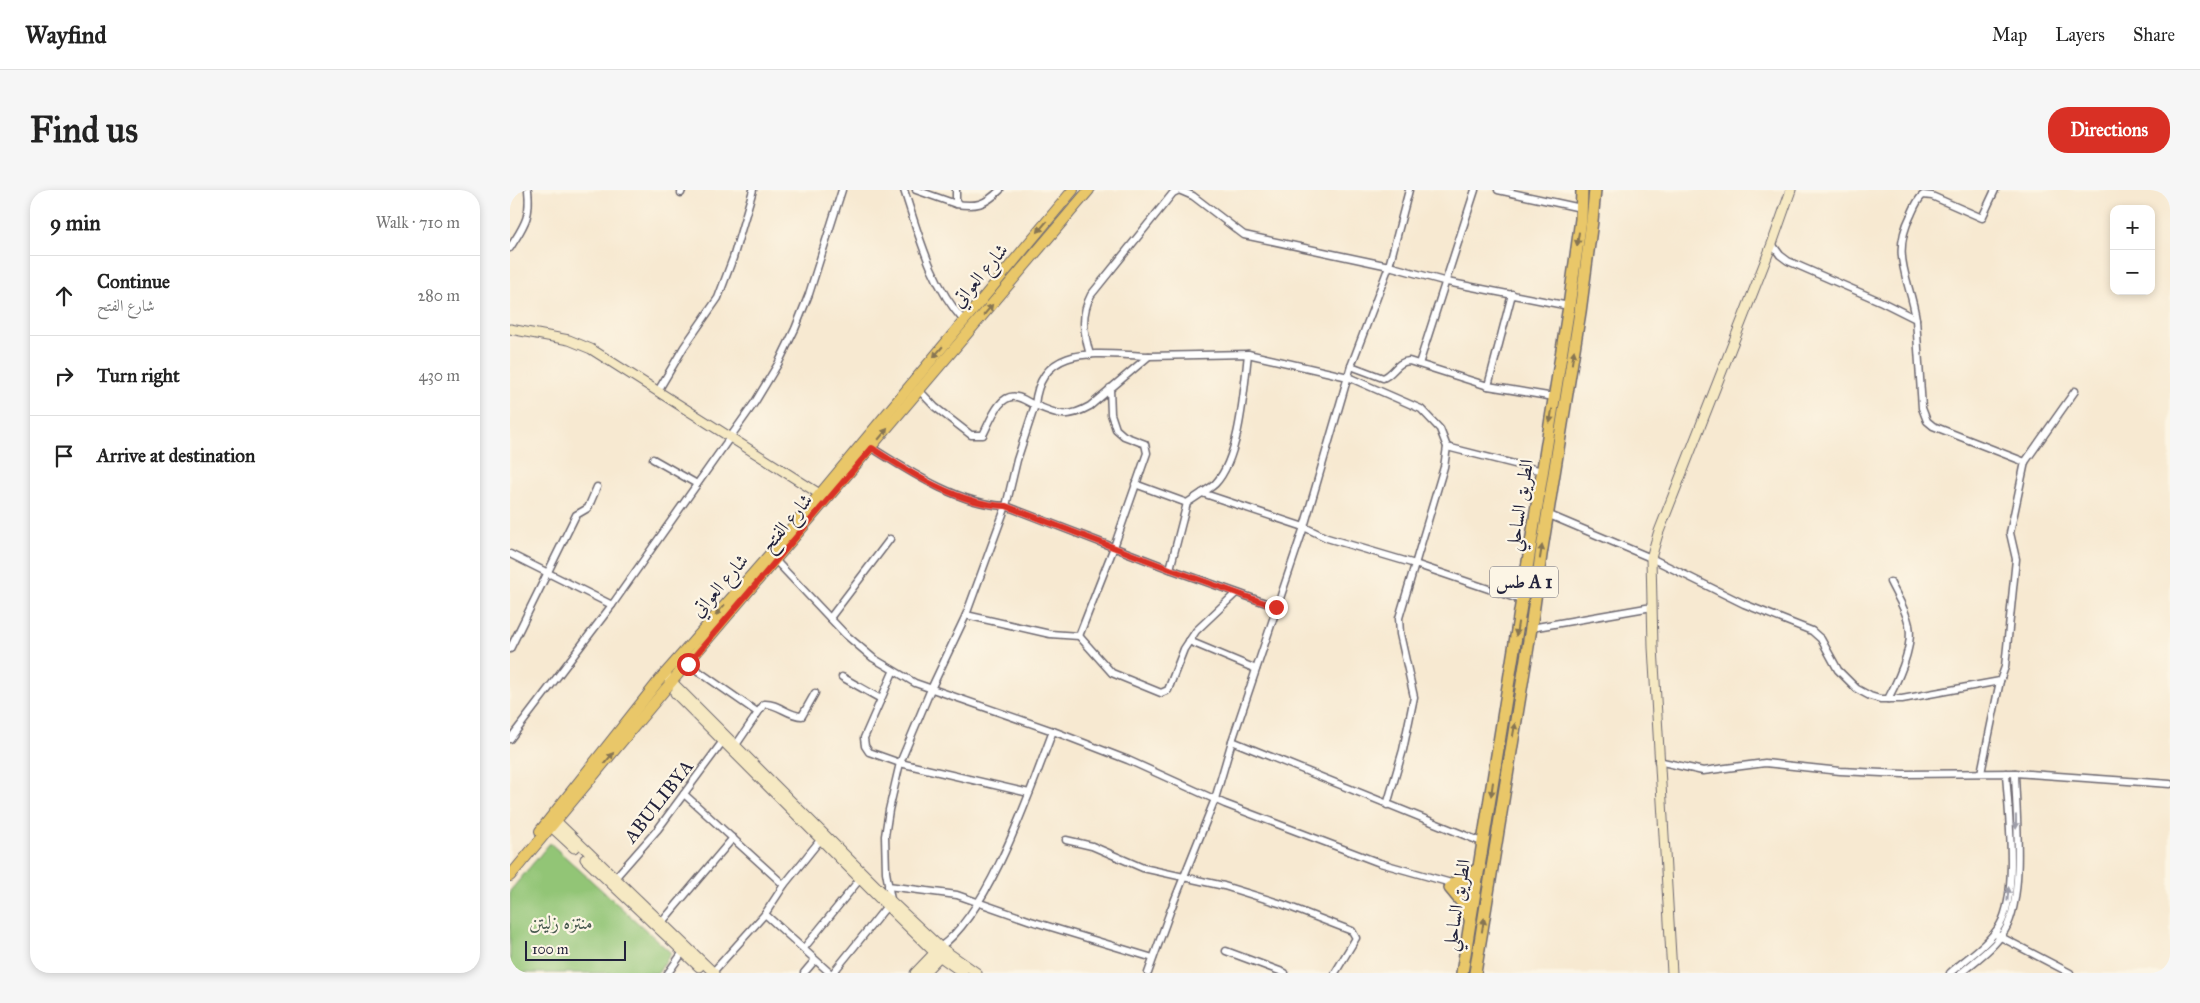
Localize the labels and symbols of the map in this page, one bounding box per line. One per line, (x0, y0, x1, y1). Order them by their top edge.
one-way arrow (1036, 221, 1048, 233)
one-way arrow (1574, 231, 1582, 247)
street label: شارع العواتي (946, 239, 1016, 314)
one-way arrow (982, 303, 993, 316)
one-way arrow (933, 346, 944, 358)
one-way arrow (1569, 349, 1577, 365)
one-way arrow (1546, 409, 1554, 425)
one-way arrow (877, 428, 888, 440)
street label: الطريق الساحلي (1501, 457, 1545, 554)
street label: شارع الفتح (756, 489, 822, 560)
one-way arrow (1538, 544, 1546, 560)
street label: شارع العواتي (686, 549, 756, 624)
road number: طس A 1 (1490, 567, 1558, 598)
route end (1265, 596, 1288, 619)
one-way arrow (715, 604, 726, 617)
one-way arrow (1512, 621, 1520, 637)
route start (677, 653, 700, 676)
one-way arrow (1511, 722, 1519, 738)
one-way arrow (603, 752, 614, 765)
street label: ABULIBYA (618, 755, 698, 848)
one-way arrow (1487, 782, 1495, 798)
one-way arrow (2012, 814, 2020, 830)
street label: الطريق الساحلي (1438, 857, 1482, 954)
one-way arrow (2005, 886, 2013, 902)
park label: منتزه زليتن (529, 911, 593, 934)
one-way arrow (1479, 917, 1487, 933)
scale bar (525, 938, 626, 961)

